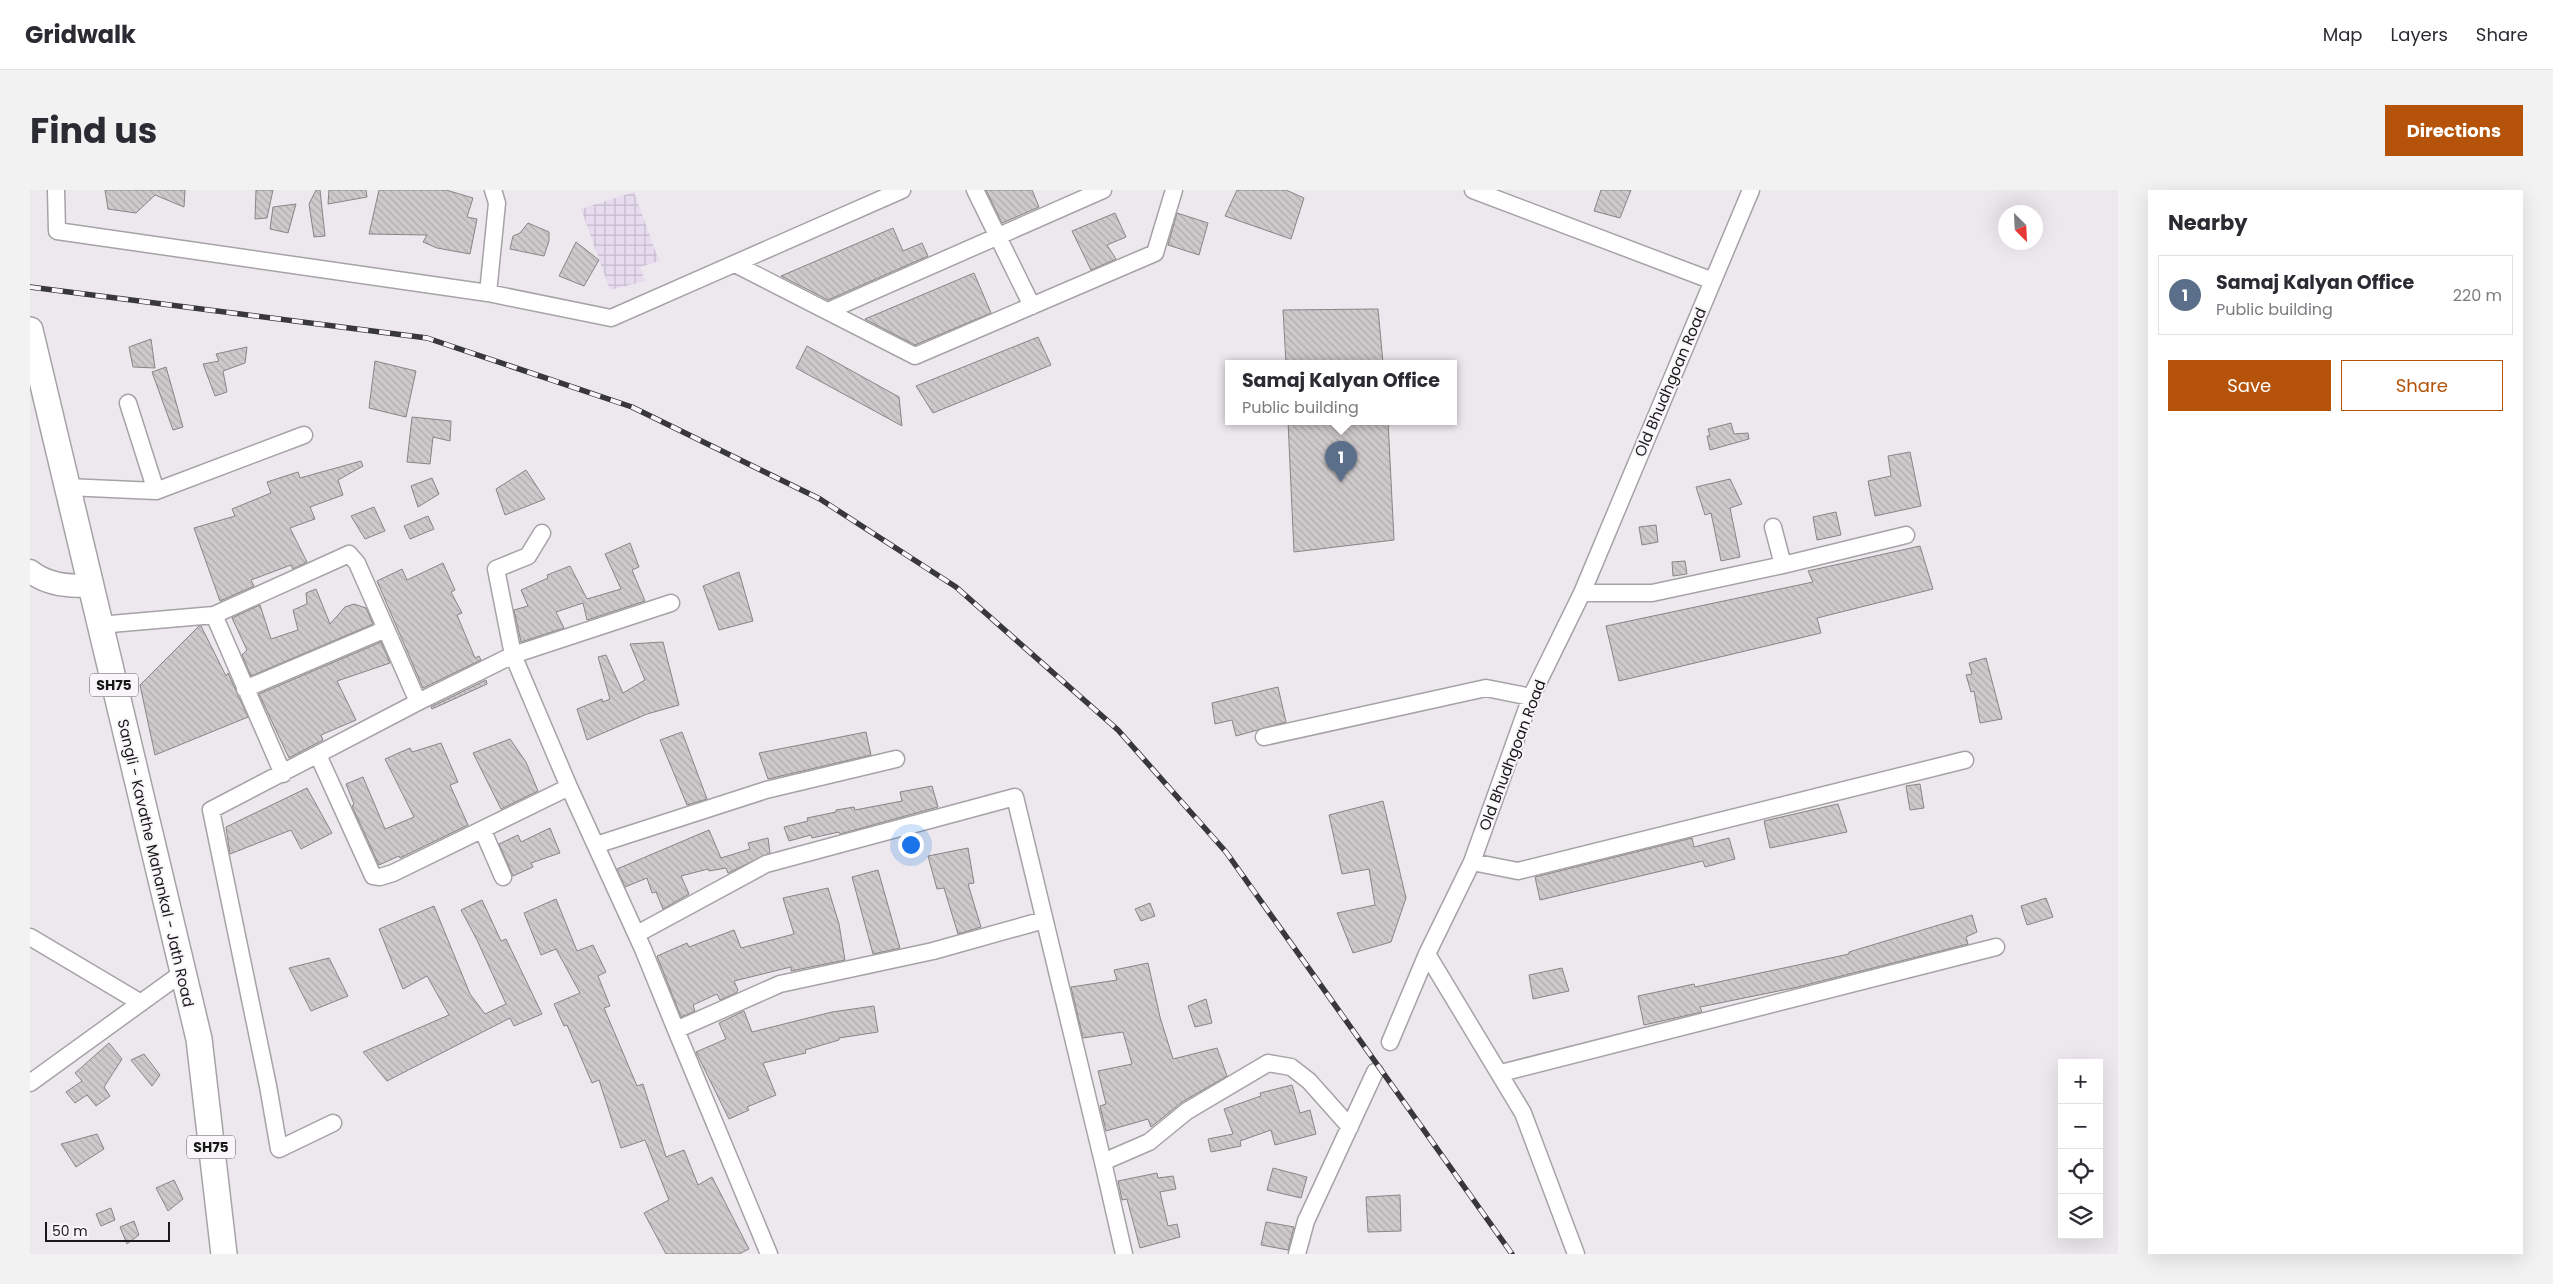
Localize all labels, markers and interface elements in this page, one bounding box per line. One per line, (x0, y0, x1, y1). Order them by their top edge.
text: Gridwalk (25, 18, 136, 51)
text: Map (2323, 22, 2363, 47)
text: Layers (2391, 22, 2448, 47)
text: Share (2476, 22, 2528, 47)
button: Directions (2385, 105, 2523, 156)
text: Find us (30, 106, 157, 155)
north arrow (1998, 205, 2043, 250)
text: Nearby (2168, 208, 2248, 237)
text: Samaj Kalyan Office (2216, 269, 2414, 296)
text: 1 (2182, 284, 2188, 307)
text: 220 m (2453, 284, 2502, 307)
text: Public building (2216, 298, 2333, 321)
street label: Old Bhudhgoan Road (1629, 304, 1711, 460)
popup (1225, 360, 1457, 425)
button: Save (2168, 360, 2331, 411)
button: Share (2341, 360, 2503, 411)
text: Samaj Kalyan Office (1242, 367, 1440, 394)
text: Public building (1242, 396, 1359, 419)
pin: 1 (1325, 441, 1357, 482)
road number: SH75 (90, 674, 138, 696)
street label: Old Bhudhgoan Road (1473, 676, 1551, 834)
street label: Sangli - Kavathe Mahankal - Jath Road (113, 717, 199, 1009)
your location (898, 832, 924, 858)
map controls (2058, 1059, 2103, 1239)
button: + (2058, 1059, 2103, 1104)
button: − (2058, 1104, 2103, 1149)
road number: SH75 (187, 1136, 235, 1159)
button: locate (2058, 1149, 2103, 1194)
button: layers (2058, 1194, 2103, 1239)
scale bar (45, 1219, 170, 1242)
text: 50 m (52, 1221, 88, 1241)

